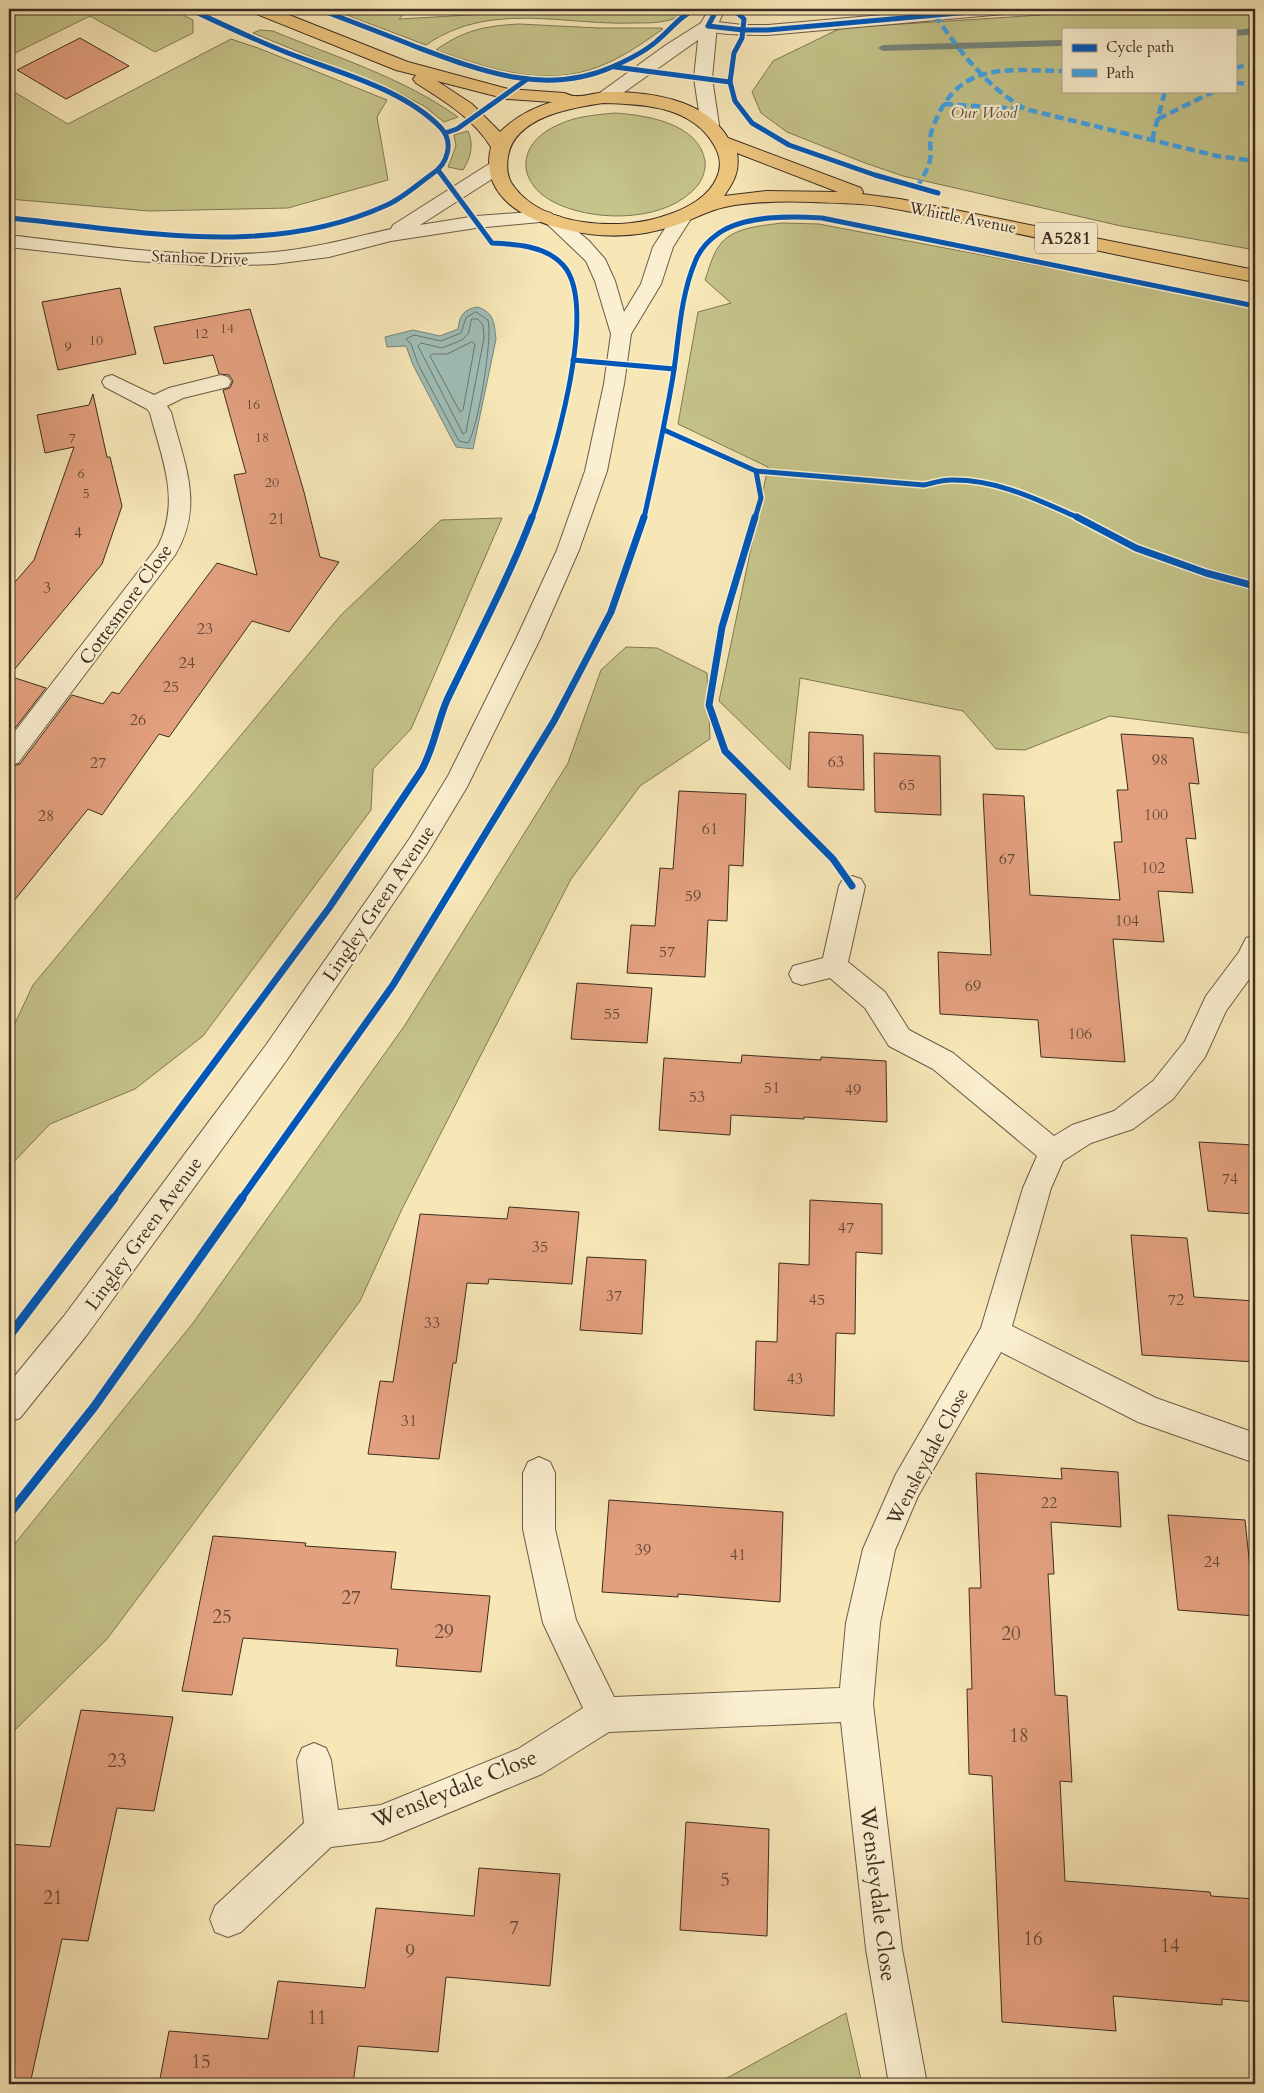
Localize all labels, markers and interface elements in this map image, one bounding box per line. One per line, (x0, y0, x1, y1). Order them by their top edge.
legend (1062, 28, 1236, 92)
text: Cycle path (1106, 37, 1175, 57)
text: Path (1106, 63, 1135, 83)
park label: Our Wood (951, 102, 1019, 124)
street label: Whittle Avenue (906, 197, 1018, 239)
road number: A5281 (1035, 222, 1097, 254)
street label: Stanhoe Drive (151, 245, 249, 271)
house number: 14 (220, 319, 234, 338)
house number: 12 (194, 324, 208, 343)
house number: 10 (89, 331, 103, 350)
house number: 9 (64, 337, 72, 356)
house number: 16 (246, 395, 260, 414)
house number: 18 (255, 428, 269, 447)
house number: 7 (68, 429, 76, 448)
house number: 6 (77, 464, 85, 483)
house number: 20 (265, 473, 279, 492)
house number: 5 (82, 484, 90, 503)
house number: 21 (269, 508, 285, 530)
house number: 4 (74, 522, 82, 544)
street label: Cottesmore Close (73, 539, 178, 670)
house number: 3 (43, 577, 51, 599)
house number: 23 (197, 618, 213, 640)
house number: 24 (179, 652, 195, 674)
house number: 25 (163, 676, 179, 698)
house number: 26 (130, 709, 146, 731)
house number: 98 (1152, 749, 1168, 771)
house number: 63 (828, 751, 844, 773)
house number: 27 (90, 752, 106, 774)
house number: 65 (899, 774, 915, 796)
house number: 100 (1144, 804, 1168, 826)
house number: 28 (38, 805, 54, 827)
house number: 61 (702, 818, 718, 840)
street label: Lingley Green Avenue (317, 820, 441, 987)
house number: 67 (999, 848, 1015, 870)
house number: 102 (1141, 857, 1165, 879)
house number: 59 (685, 885, 701, 907)
house number: 104 (1115, 910, 1139, 932)
house number: 57 (659, 941, 675, 963)
house number: 69 (965, 975, 981, 997)
house number: 55 (604, 1003, 620, 1025)
house number: 106 (1068, 1023, 1092, 1045)
house number: 51 (764, 1077, 780, 1099)
house number: 49 (845, 1079, 861, 1101)
house number: 53 (689, 1086, 705, 1108)
street label: Lingley Green Avenue (79, 1152, 208, 1316)
house number: 74 (1222, 1168, 1238, 1190)
house number: 47 (838, 1217, 854, 1239)
house number: 35 (532, 1236, 548, 1258)
house number: 37 (606, 1285, 622, 1307)
house number: 45 (809, 1289, 825, 1311)
house number: 72 (1168, 1289, 1184, 1311)
house number: 33 (424, 1312, 440, 1334)
house number: 43 (787, 1368, 803, 1390)
street label: Wensleydale Close (880, 1383, 975, 1530)
house number: 31 (401, 1410, 417, 1432)
house number: 22 (1041, 1492, 1057, 1514)
house number: 39 (635, 1539, 651, 1561)
house number: 41 (730, 1544, 746, 1566)
house number: 24 (1204, 1551, 1220, 1573)
house number: 27 (341, 1585, 361, 1611)
house number: 25 (212, 1604, 232, 1630)
house number: 29 (434, 1619, 454, 1645)
house number: 20 (1001, 1621, 1021, 1647)
house number: 18 (1009, 1723, 1029, 1749)
street label: Wensleydale Close (366, 1742, 541, 1836)
house number: 23 (107, 1748, 127, 1774)
street label: Wensleydale Close (852, 1804, 904, 1983)
house number: 5 (720, 1867, 730, 1893)
house number: 21 (43, 1885, 63, 1911)
house number: 7 (509, 1915, 519, 1941)
house number: 16 (1023, 1926, 1043, 1952)
house number: 14 (1160, 1933, 1180, 1959)
house number: 9 (405, 1939, 415, 1965)
house number: 11 (307, 2005, 327, 2031)
house number: 15 (191, 2049, 211, 2075)

